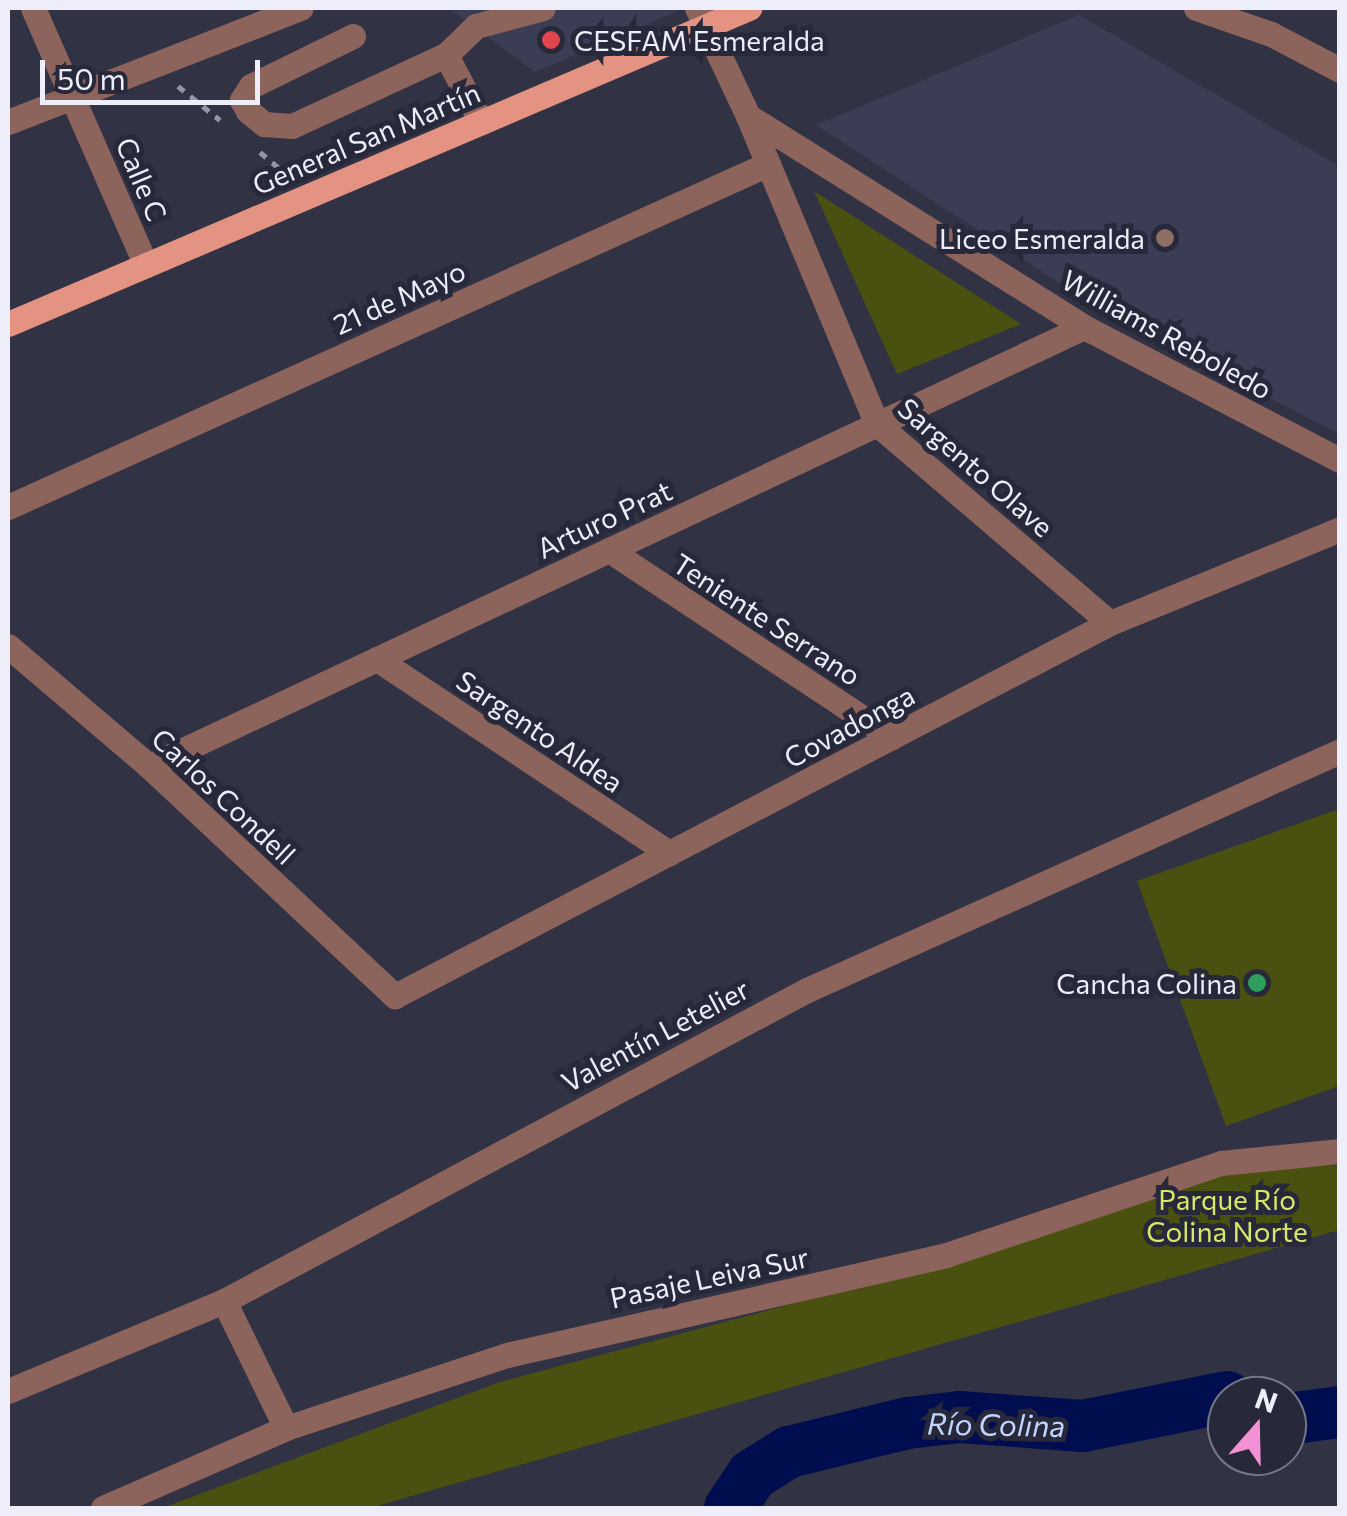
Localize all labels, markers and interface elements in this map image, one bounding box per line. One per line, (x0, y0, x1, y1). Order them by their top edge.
place label: CESFAM Esmeralda (574, 23, 825, 57)
marker: CESFAM Esmeralda (538, 27, 564, 53)
scale bar (45, 40, 265, 102)
text: 50 m (57, 59, 126, 96)
street label: General San Martín (247, 75, 485, 201)
street label: Calle C (109, 132, 175, 226)
place label: Liceo Esmeralda (939, 221, 1145, 255)
marker: Liceo Esmeralda (1154, 227, 1176, 249)
street label: 21 de Mayo (328, 253, 470, 341)
street label: Williams Reboledo (1056, 262, 1278, 406)
street label: Sargento Olave (892, 391, 1060, 543)
street label: Arturo Prat (531, 473, 677, 565)
street label: Teniente Serrano (667, 546, 867, 692)
street label: Sargento Aldea (450, 663, 630, 799)
street label: Covadonga (778, 678, 920, 774)
street label: Carlos Condell (145, 721, 303, 871)
place label: Cancha Colina (1056, 966, 1237, 1000)
street label: Valentín Letelier (556, 972, 754, 1098)
marker: Cancha Colina (1246, 972, 1268, 994)
park label: Parque Río Colina Norte (1146, 1182, 1308, 1248)
street label: Pasaje Leiva Sur (607, 1240, 811, 1314)
north arrow (1207, 1376, 1307, 1476)
text: N (1251, 1380, 1282, 1419)
water label: Río Colina (927, 1405, 1065, 1443)

